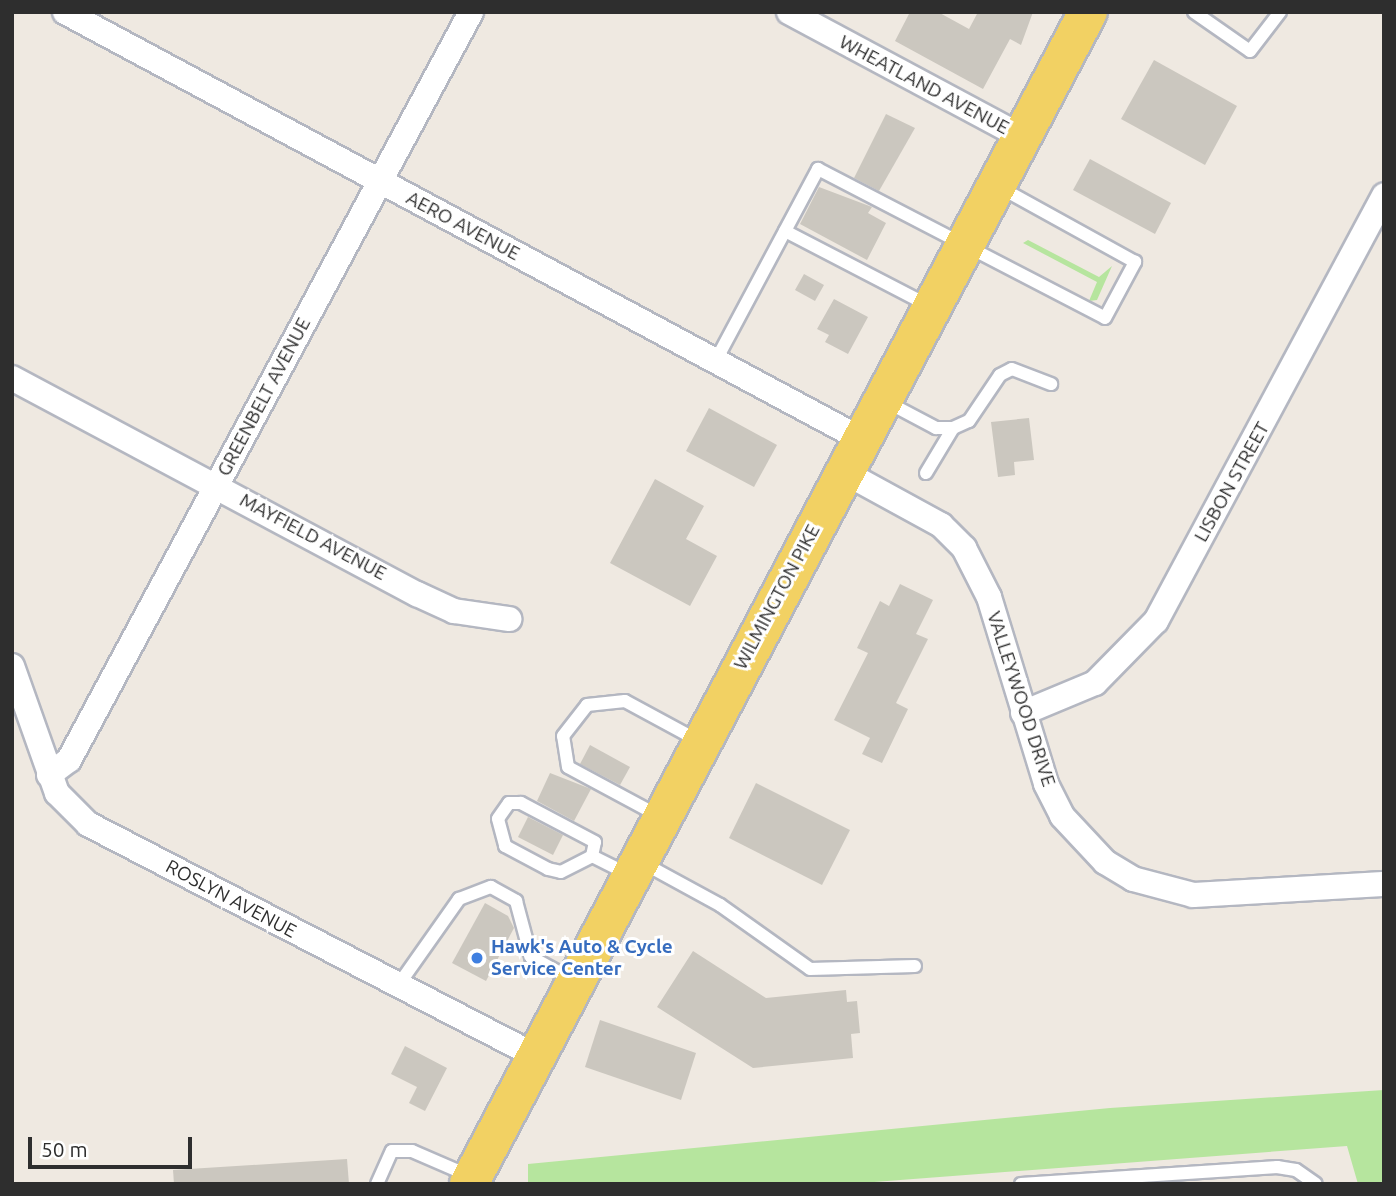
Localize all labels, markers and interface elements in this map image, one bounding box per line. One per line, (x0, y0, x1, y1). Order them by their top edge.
street label: WHEATLAND AVENUE (835, 31, 1013, 139)
street label: AERO AVENUE (402, 187, 524, 265)
street label: GREENBELT AVENUE (213, 314, 315, 480)
street label: LISBON STREET (1190, 418, 1274, 546)
street label: MAYFIELD AVENUE (236, 489, 390, 585)
street label: WILMINGTON PIKE (729, 521, 825, 673)
street label: VALLEYWOOD DRIVE (982, 609, 1060, 789)
street label: ROSLYN AVENUE (162, 855, 300, 943)
place label: Hawk's Auto & Cycle Service Center (491, 936, 673, 980)
marker: Hawk's Auto & Cycle Service Center (469, 950, 485, 966)
scale bar (32, 1122, 196, 1166)
text: 50 m (41, 1137, 88, 1161)

